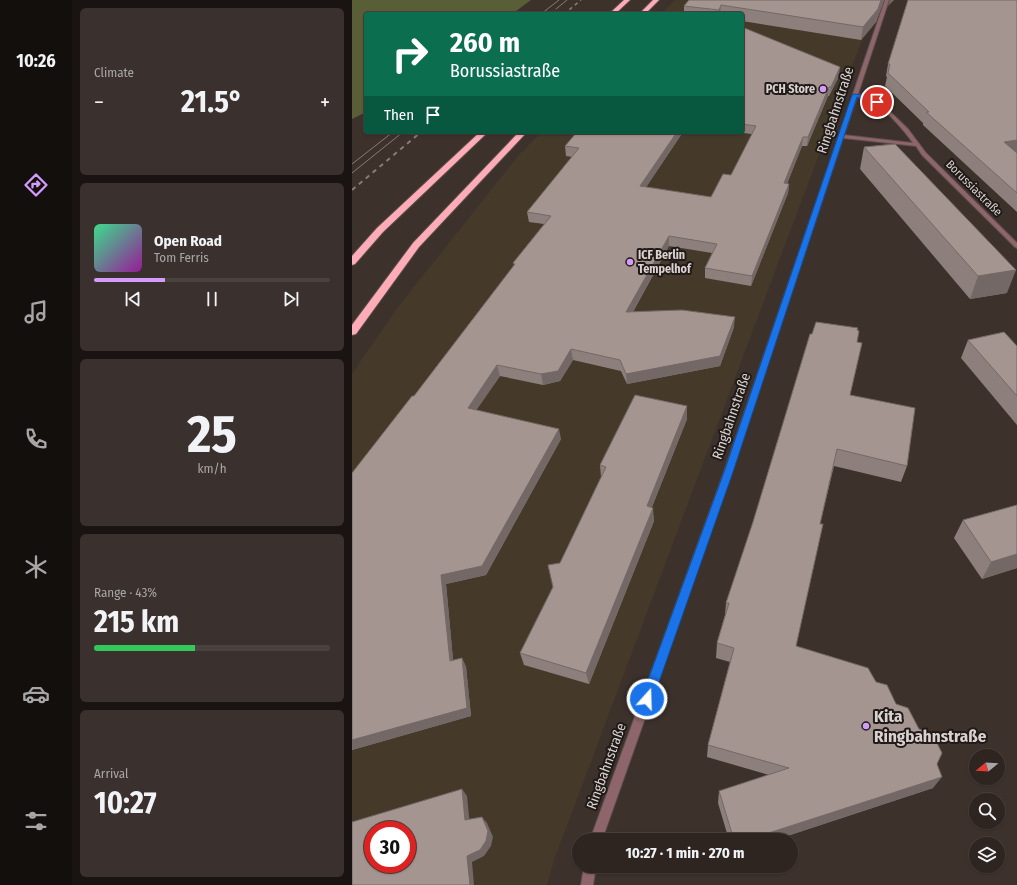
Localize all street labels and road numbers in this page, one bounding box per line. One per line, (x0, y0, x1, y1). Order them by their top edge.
street label: Ringbahnstraße (813, 64, 858, 156)
street label: Borussiastraße (943, 157, 1005, 219)
street label: Ringbahnstraße (709, 371, 754, 462)
street label: Ringbahnstraße (583, 721, 630, 812)

